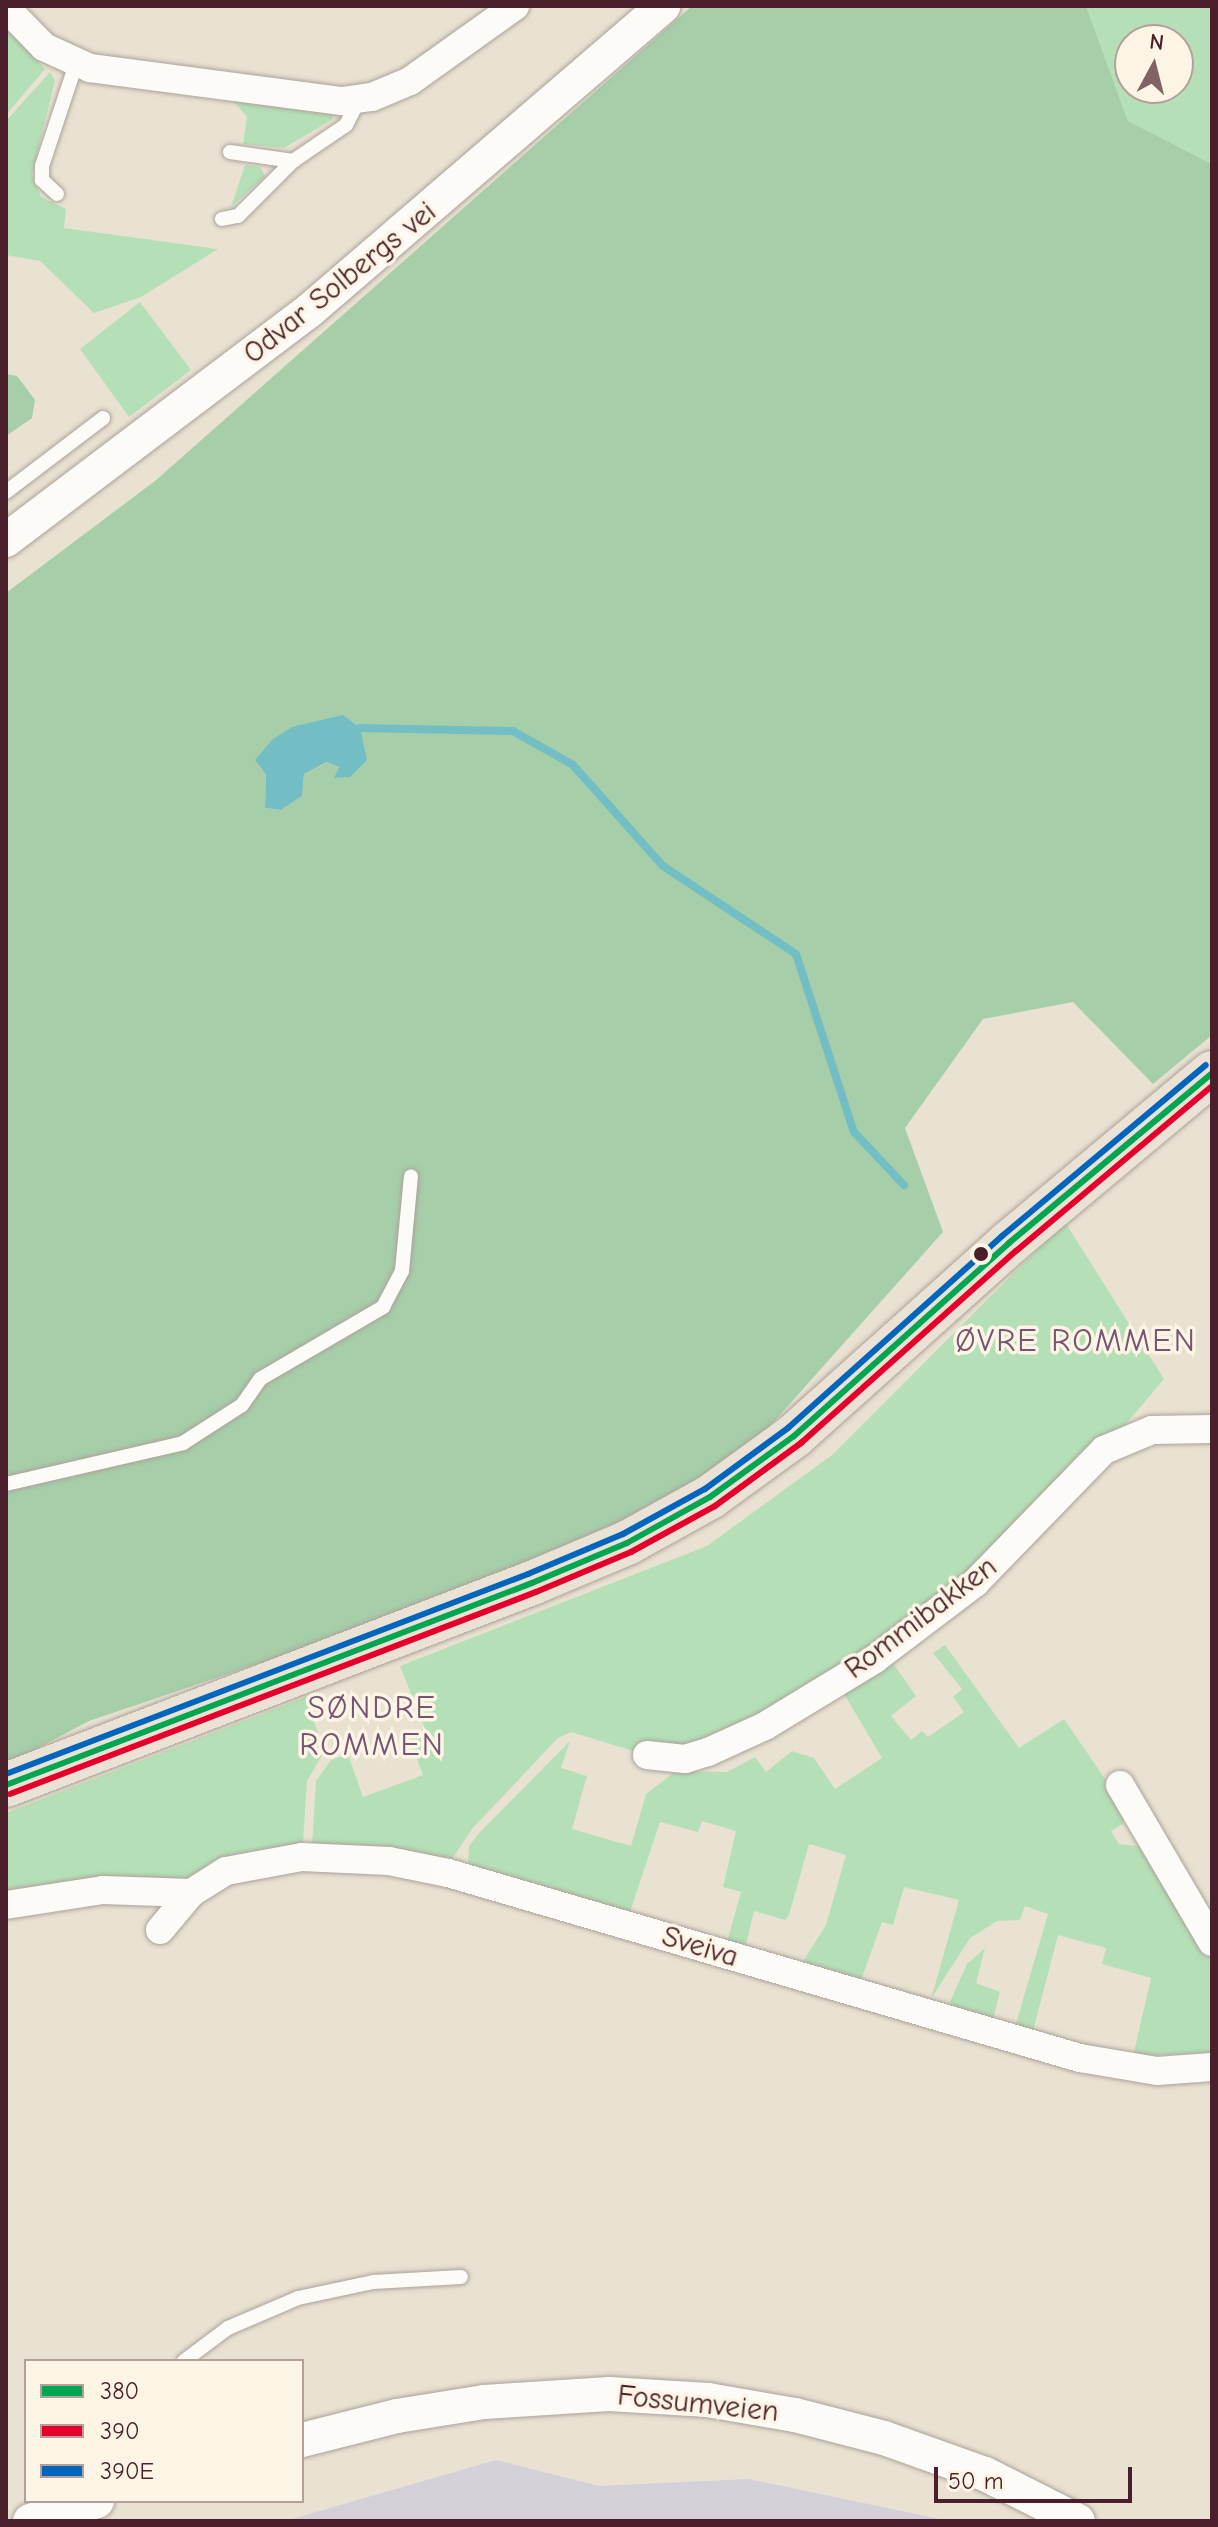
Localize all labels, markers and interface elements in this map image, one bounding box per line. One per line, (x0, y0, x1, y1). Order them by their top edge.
north arrow (1114, 24, 1194, 104)
text: N (1148, 28, 1165, 56)
street label: Odvar Solbergs vei (236, 194, 444, 372)
unlabelled marker (973, 1246, 989, 1262)
district label: ØVRE ROMMEN (955, 1322, 1197, 1360)
street label: Rommibakken (838, 1549, 1004, 1687)
district label: SØNDRE ROMMEN (299, 1690, 445, 1765)
street label: Sveiva (658, 1918, 742, 1976)
legend (24, 2359, 304, 2503)
text: 380 (100, 2377, 139, 2405)
street label: Fossumveien (616, 2378, 780, 2430)
text: 390 (100, 2417, 140, 2445)
scale bar (938, 2451, 1136, 2501)
text: 390E (100, 2457, 154, 2485)
text: 50 m (948, 2467, 1004, 2495)

